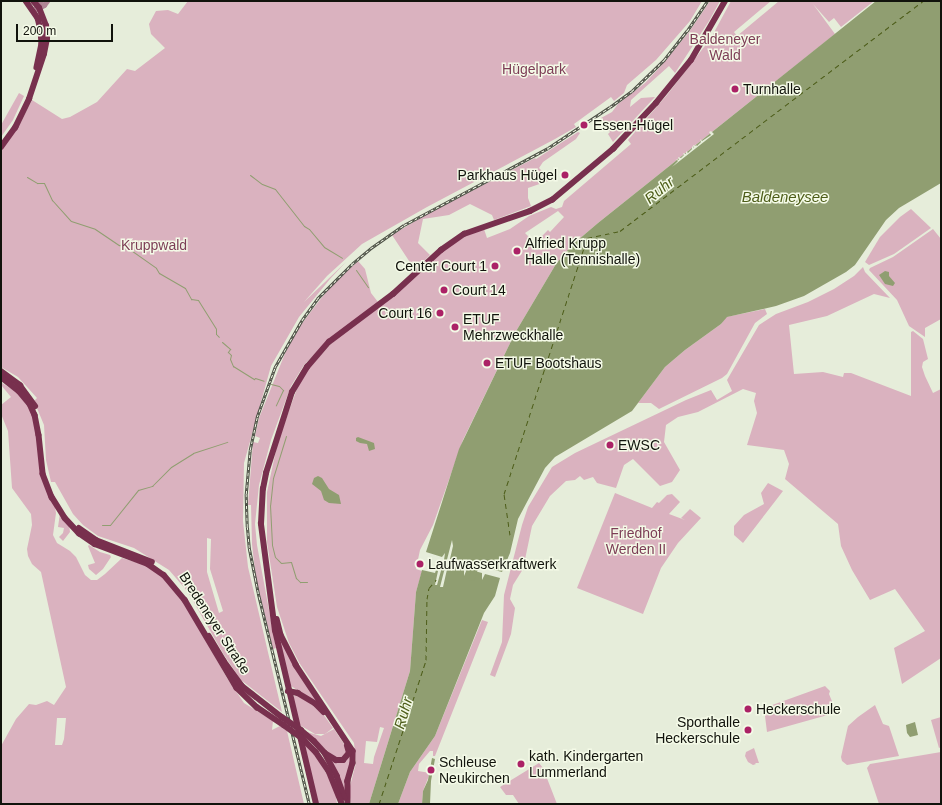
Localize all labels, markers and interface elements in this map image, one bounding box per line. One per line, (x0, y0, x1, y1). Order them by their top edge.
scale bar (18, 16, 115, 42)
text: 200 m (23, 24, 56, 38)
park label: Baldeneyer Wald (690, 31, 760, 64)
park label: Hügelpark (502, 61, 566, 77)
place label: Turnhalle (743, 81, 801, 97)
marker: Turnhalle (730, 84, 740, 94)
place label: Essen-Hügel (593, 117, 673, 133)
marker: Essen-Hügel (578, 119, 590, 131)
place label: Parkhaus Hügel (457, 167, 557, 183)
marker: Parkhaus Hügel (560, 170, 570, 180)
water label: Ruhr (641, 173, 677, 207)
water label: Baldeneysee (742, 188, 828, 206)
place label: Alfried Krupp Halle (Tennishalle) (525, 235, 640, 268)
park label: Kruppwald (121, 237, 187, 253)
marker: Alfried Krupp Halle (Tennishalle) (512, 246, 522, 256)
place label: Center Court 1 (395, 258, 487, 274)
marker: Center Court 1 (490, 261, 500, 271)
place label: Court 14 (452, 282, 506, 298)
marker: Court 14 (439, 285, 449, 295)
place label: Court 16 (378, 305, 432, 321)
marker: Court 16 (435, 308, 445, 318)
place label: ETUF Mehrzweckhalle (463, 311, 563, 344)
marker: ETUF Mehrzweckhalle (450, 322, 460, 332)
place label: ETUF Bootshaus (495, 355, 602, 371)
marker: ETUF Bootshaus (482, 358, 492, 368)
place label: EWSC (618, 437, 660, 453)
marker: EWSC (605, 440, 615, 450)
park label: Friedhof Werden II (606, 525, 666, 558)
place label: Laufwasserkraftwerk (428, 556, 556, 572)
marker: Laufwasserkraftwerk (415, 559, 425, 569)
street label: Bredeneyer Straße (176, 569, 254, 677)
water label: Ruhr (390, 695, 416, 731)
place label: Heckerschule (756, 701, 841, 717)
marker: Heckerschule (743, 704, 753, 714)
place label: Sporthalle Heckerschule (655, 714, 740, 746)
marker: Sporthalle Heckerschule (743, 725, 753, 735)
place label: kath. Kindergarten Lummerland (529, 748, 643, 780)
place label: Schleuse Neukirchen (439, 754, 510, 786)
marker: kath. Kindergarten Lummerland (516, 759, 526, 769)
marker: Schleuse Neukirchen (426, 765, 436, 775)

